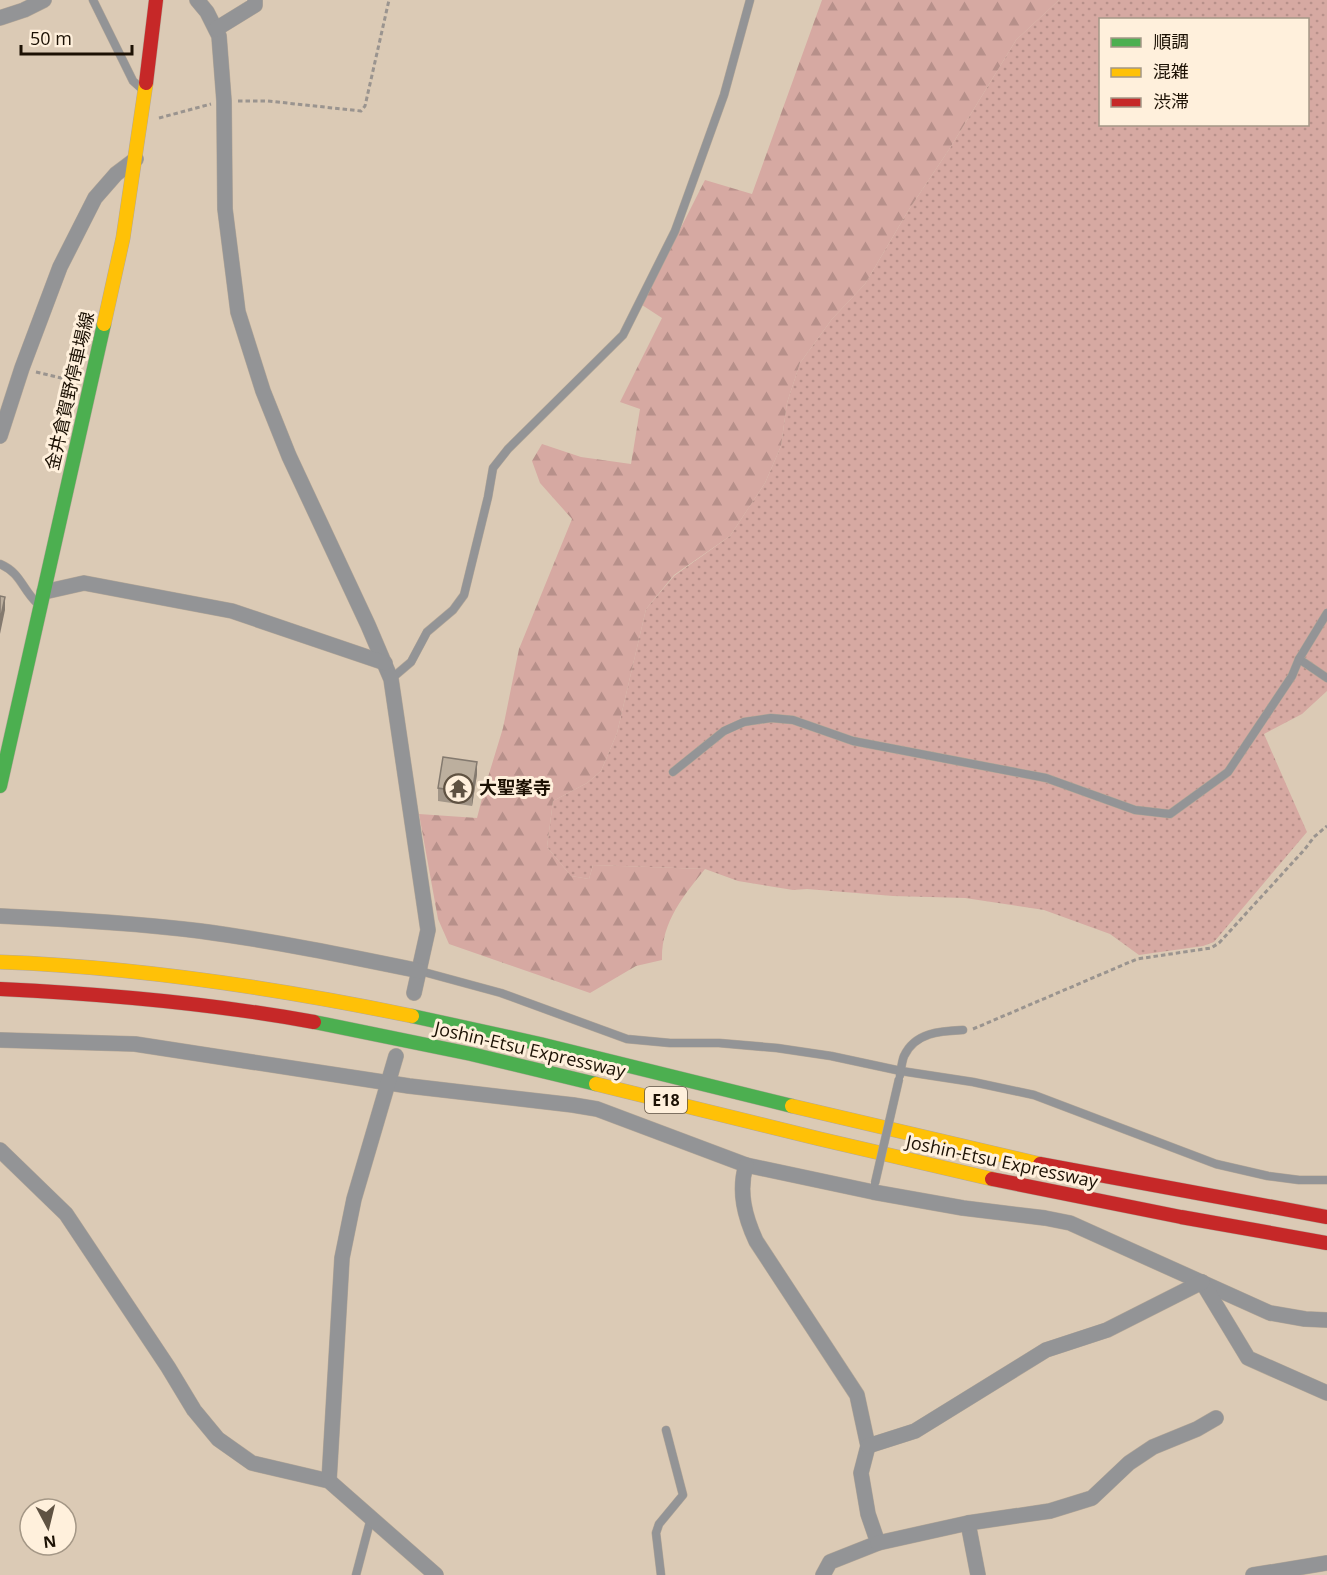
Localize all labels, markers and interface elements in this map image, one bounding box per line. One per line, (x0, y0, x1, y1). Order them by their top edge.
scale bar (21, 18, 132, 56)
legend (1099, 18, 1309, 126)
text: 50 m (30, 26, 72, 50)
text: 順調 (1153, 29, 1189, 53)
text: 混雑 (1153, 59, 1189, 83)
text: 渋滞 (1153, 89, 1189, 113)
street label: 金井倉賀野停車場線 (39, 309, 99, 472)
temple icon: 大聖峯寺 (442, 772, 474, 804)
place label: 大聖峯寺 (479, 775, 551, 799)
street label: Joshin-Etsu Expressway (430, 1015, 629, 1083)
road number: E18 (645, 1087, 687, 1113)
street label: Joshin-Etsu Expressway (902, 1129, 1101, 1193)
north arrow (18, 1497, 78, 1557)
text: N (42, 1530, 58, 1554)

